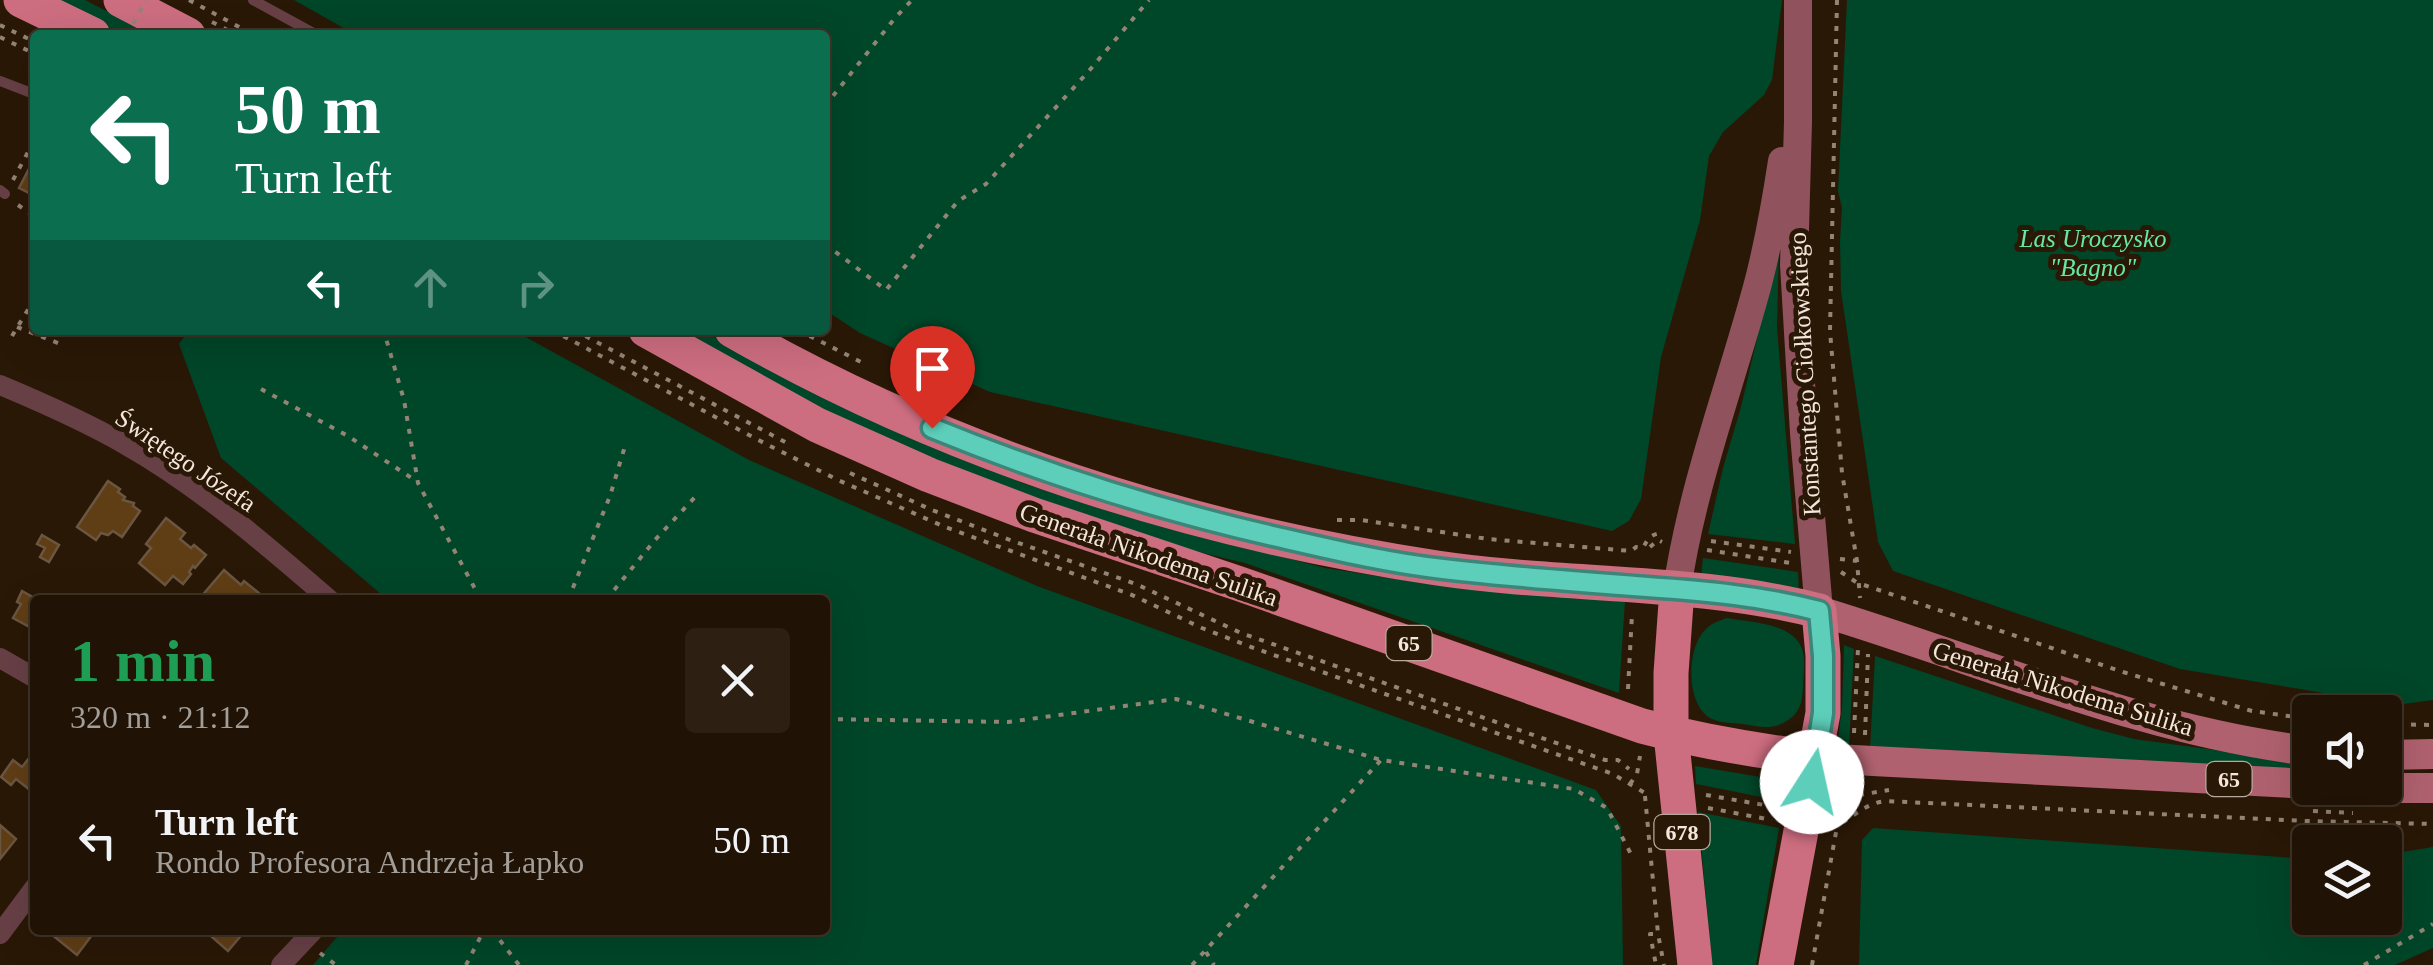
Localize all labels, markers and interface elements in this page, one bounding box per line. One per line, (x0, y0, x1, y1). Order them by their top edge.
icon: left (70, 70, 200, 200)
text: 50 m (235, 71, 381, 148)
text: Turn left (235, 153, 392, 203)
park label: Las Uroczysko "Bagno" (2019, 225, 2167, 281)
street label: Konstantego Ciołkowskiego (1784, 231, 1825, 516)
icon: left (298, 260, 353, 315)
icon: ahead (403, 260, 458, 315)
icon: right (508, 260, 563, 315)
pin (890, 326, 975, 429)
icon: arrive (905, 341, 960, 396)
street label: Świętego Józefa (111, 404, 261, 517)
street label: Generała Nikodema Sulika (1016, 498, 1281, 611)
road number: 65 (1386, 626, 1432, 660)
text: 1 min (70, 628, 215, 694)
button: close (685, 628, 790, 733)
street label: Generała Nikodema Sulika (1929, 636, 2196, 741)
map controls (2292, 695, 2402, 935)
button: sound (2292, 695, 2402, 805)
text: 320 m · 21:12 (70, 699, 250, 735)
position arrow (1760, 730, 1864, 834)
road number: 65 (2206, 762, 2252, 796)
text: Turn left (155, 801, 298, 843)
icon: left (70, 813, 125, 868)
road number: 678 (1654, 815, 1710, 849)
text: 50 m (713, 819, 790, 861)
button: layers (2292, 825, 2402, 935)
text: Rondo Profesora Andrzeja Łapko (155, 844, 584, 880)

